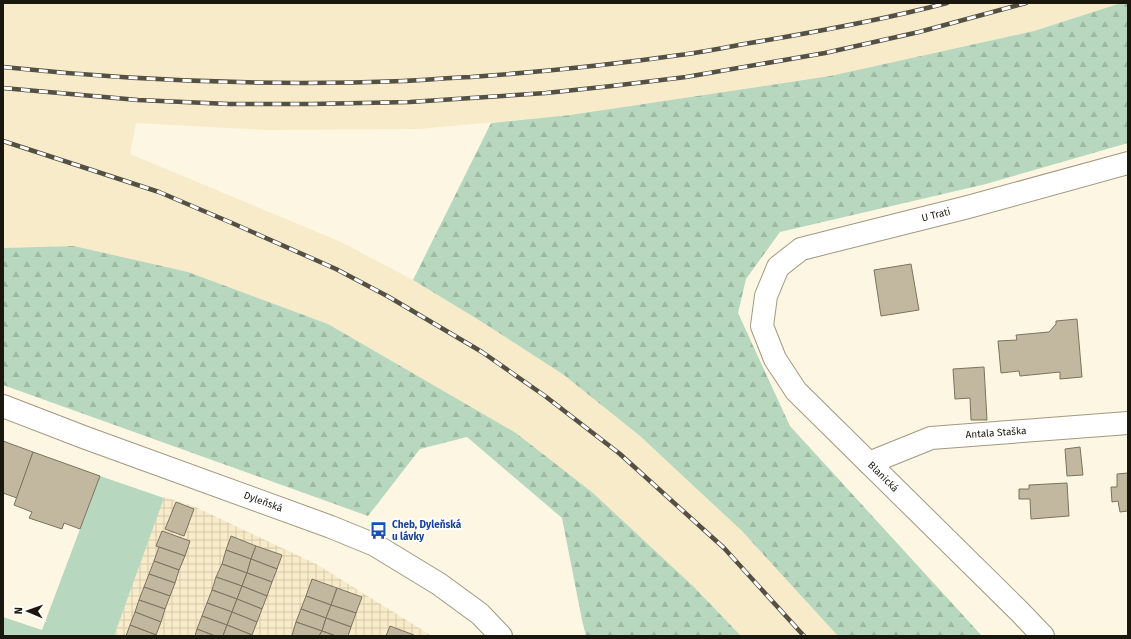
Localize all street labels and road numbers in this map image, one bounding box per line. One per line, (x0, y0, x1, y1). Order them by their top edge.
street label: U Trati (920, 206, 952, 224)
street label: Antala Staška (965, 425, 1027, 441)
street label: Blanická (865, 459, 901, 495)
street label: Dyleňská (242, 489, 284, 515)

